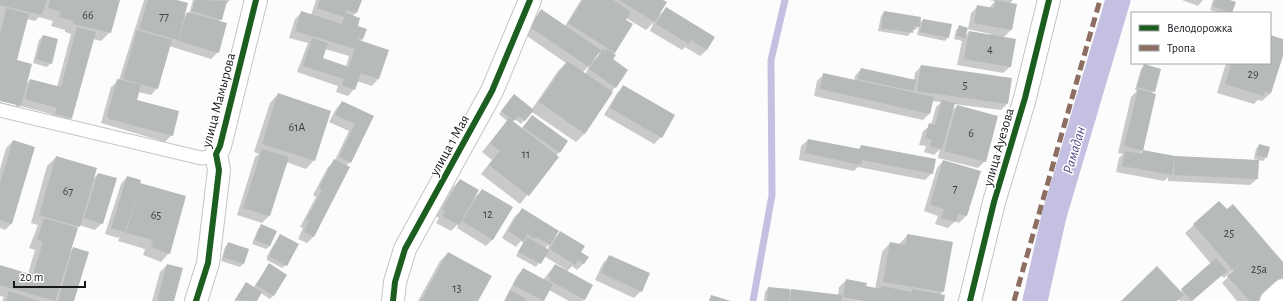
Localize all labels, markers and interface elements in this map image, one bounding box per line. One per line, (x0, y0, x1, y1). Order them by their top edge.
house number: 66 (82, 9, 94, 21)
house number: 77 (159, 10, 169, 22)
legend (1131, 12, 1271, 64)
text: Велодорожка (1167, 22, 1233, 34)
text: Тропа (1167, 42, 1196, 54)
house number: 4 (987, 43, 993, 55)
street label: улица Мамырова (199, 51, 238, 150)
house number: 29 (1247, 68, 1259, 80)
house number: 5 (962, 79, 968, 91)
street label: улица Ауезова (981, 106, 1017, 189)
street label: улица 1 Мая (427, 113, 472, 179)
house number: 61А (289, 121, 305, 133)
water label: Рамадан (1061, 125, 1088, 176)
house number: 6 (968, 127, 974, 139)
house number: 11 (522, 148, 530, 160)
house number: 7 (952, 182, 958, 194)
house number: 67 (63, 185, 73, 197)
house number: 12 (483, 208, 493, 220)
house number: 65 (151, 209, 161, 221)
house number: 25 (1224, 227, 1234, 239)
scale bar (14, 263, 85, 289)
house number: 25а (1251, 263, 1267, 275)
text: 20 m (20, 271, 43, 283)
house number: 13 (452, 282, 462, 294)

